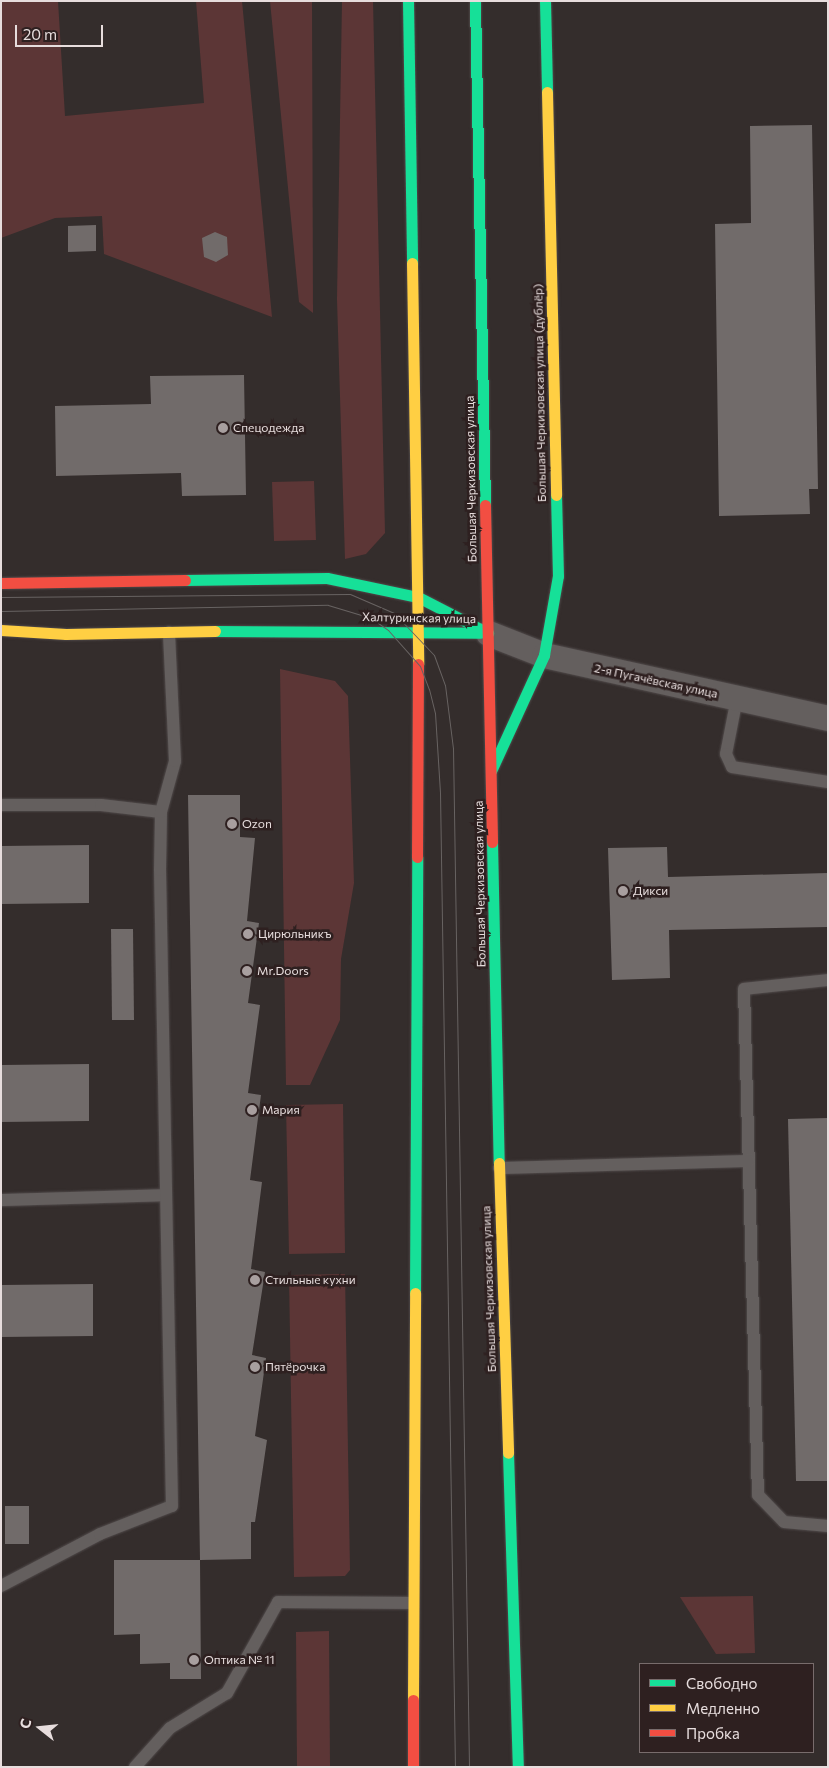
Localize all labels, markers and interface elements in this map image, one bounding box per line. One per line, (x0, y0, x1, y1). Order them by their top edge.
scale bar (18, 15, 105, 47)
text: 20 m (23, 25, 57, 43)
street label: Большая Черкизовская улица (дублёр) (531, 284, 549, 502)
street label: Большая Черкизовская улица (462, 396, 480, 562)
place label: Спецодежда (233, 421, 305, 435)
marker: Спецодежда (217, 422, 229, 434)
street label: Халтуринская улица (362, 610, 476, 626)
street label: 2-я Пугачёвская улица (593, 661, 719, 701)
street label: Большая Черкизовская улица (471, 801, 489, 967)
place label: Ozon (242, 817, 272, 831)
marker: Ozon (226, 818, 238, 830)
place label: Дикси (633, 884, 668, 898)
marker: Дикси (617, 885, 629, 897)
place label: Цирюльникъ (258, 927, 332, 941)
marker: Цирюльникъ (242, 928, 254, 940)
place label: Mr.Doors (257, 964, 309, 978)
marker: Mr.Doors (241, 965, 253, 977)
place label: Мария (262, 1103, 300, 1117)
marker: Мария (246, 1104, 258, 1116)
street label: Большая Черкизовская улица (479, 1206, 499, 1372)
place label: Стильные кухни (265, 1273, 356, 1287)
marker: Стильные кухни (249, 1274, 261, 1286)
place label: Пятёрочка (265, 1360, 325, 1374)
marker: Пятёрочка (249, 1361, 261, 1373)
place label: Оптика № 11 (204, 1653, 275, 1667)
marker: Оптика № 11 (188, 1654, 200, 1666)
legend (639, 1663, 814, 1753)
text: Свободно (686, 1674, 757, 1692)
text: Медленно (686, 1699, 760, 1717)
north arrow (15, 1703, 65, 1753)
text: С (16, 1717, 35, 1731)
text: Пробка (686, 1724, 740, 1742)

